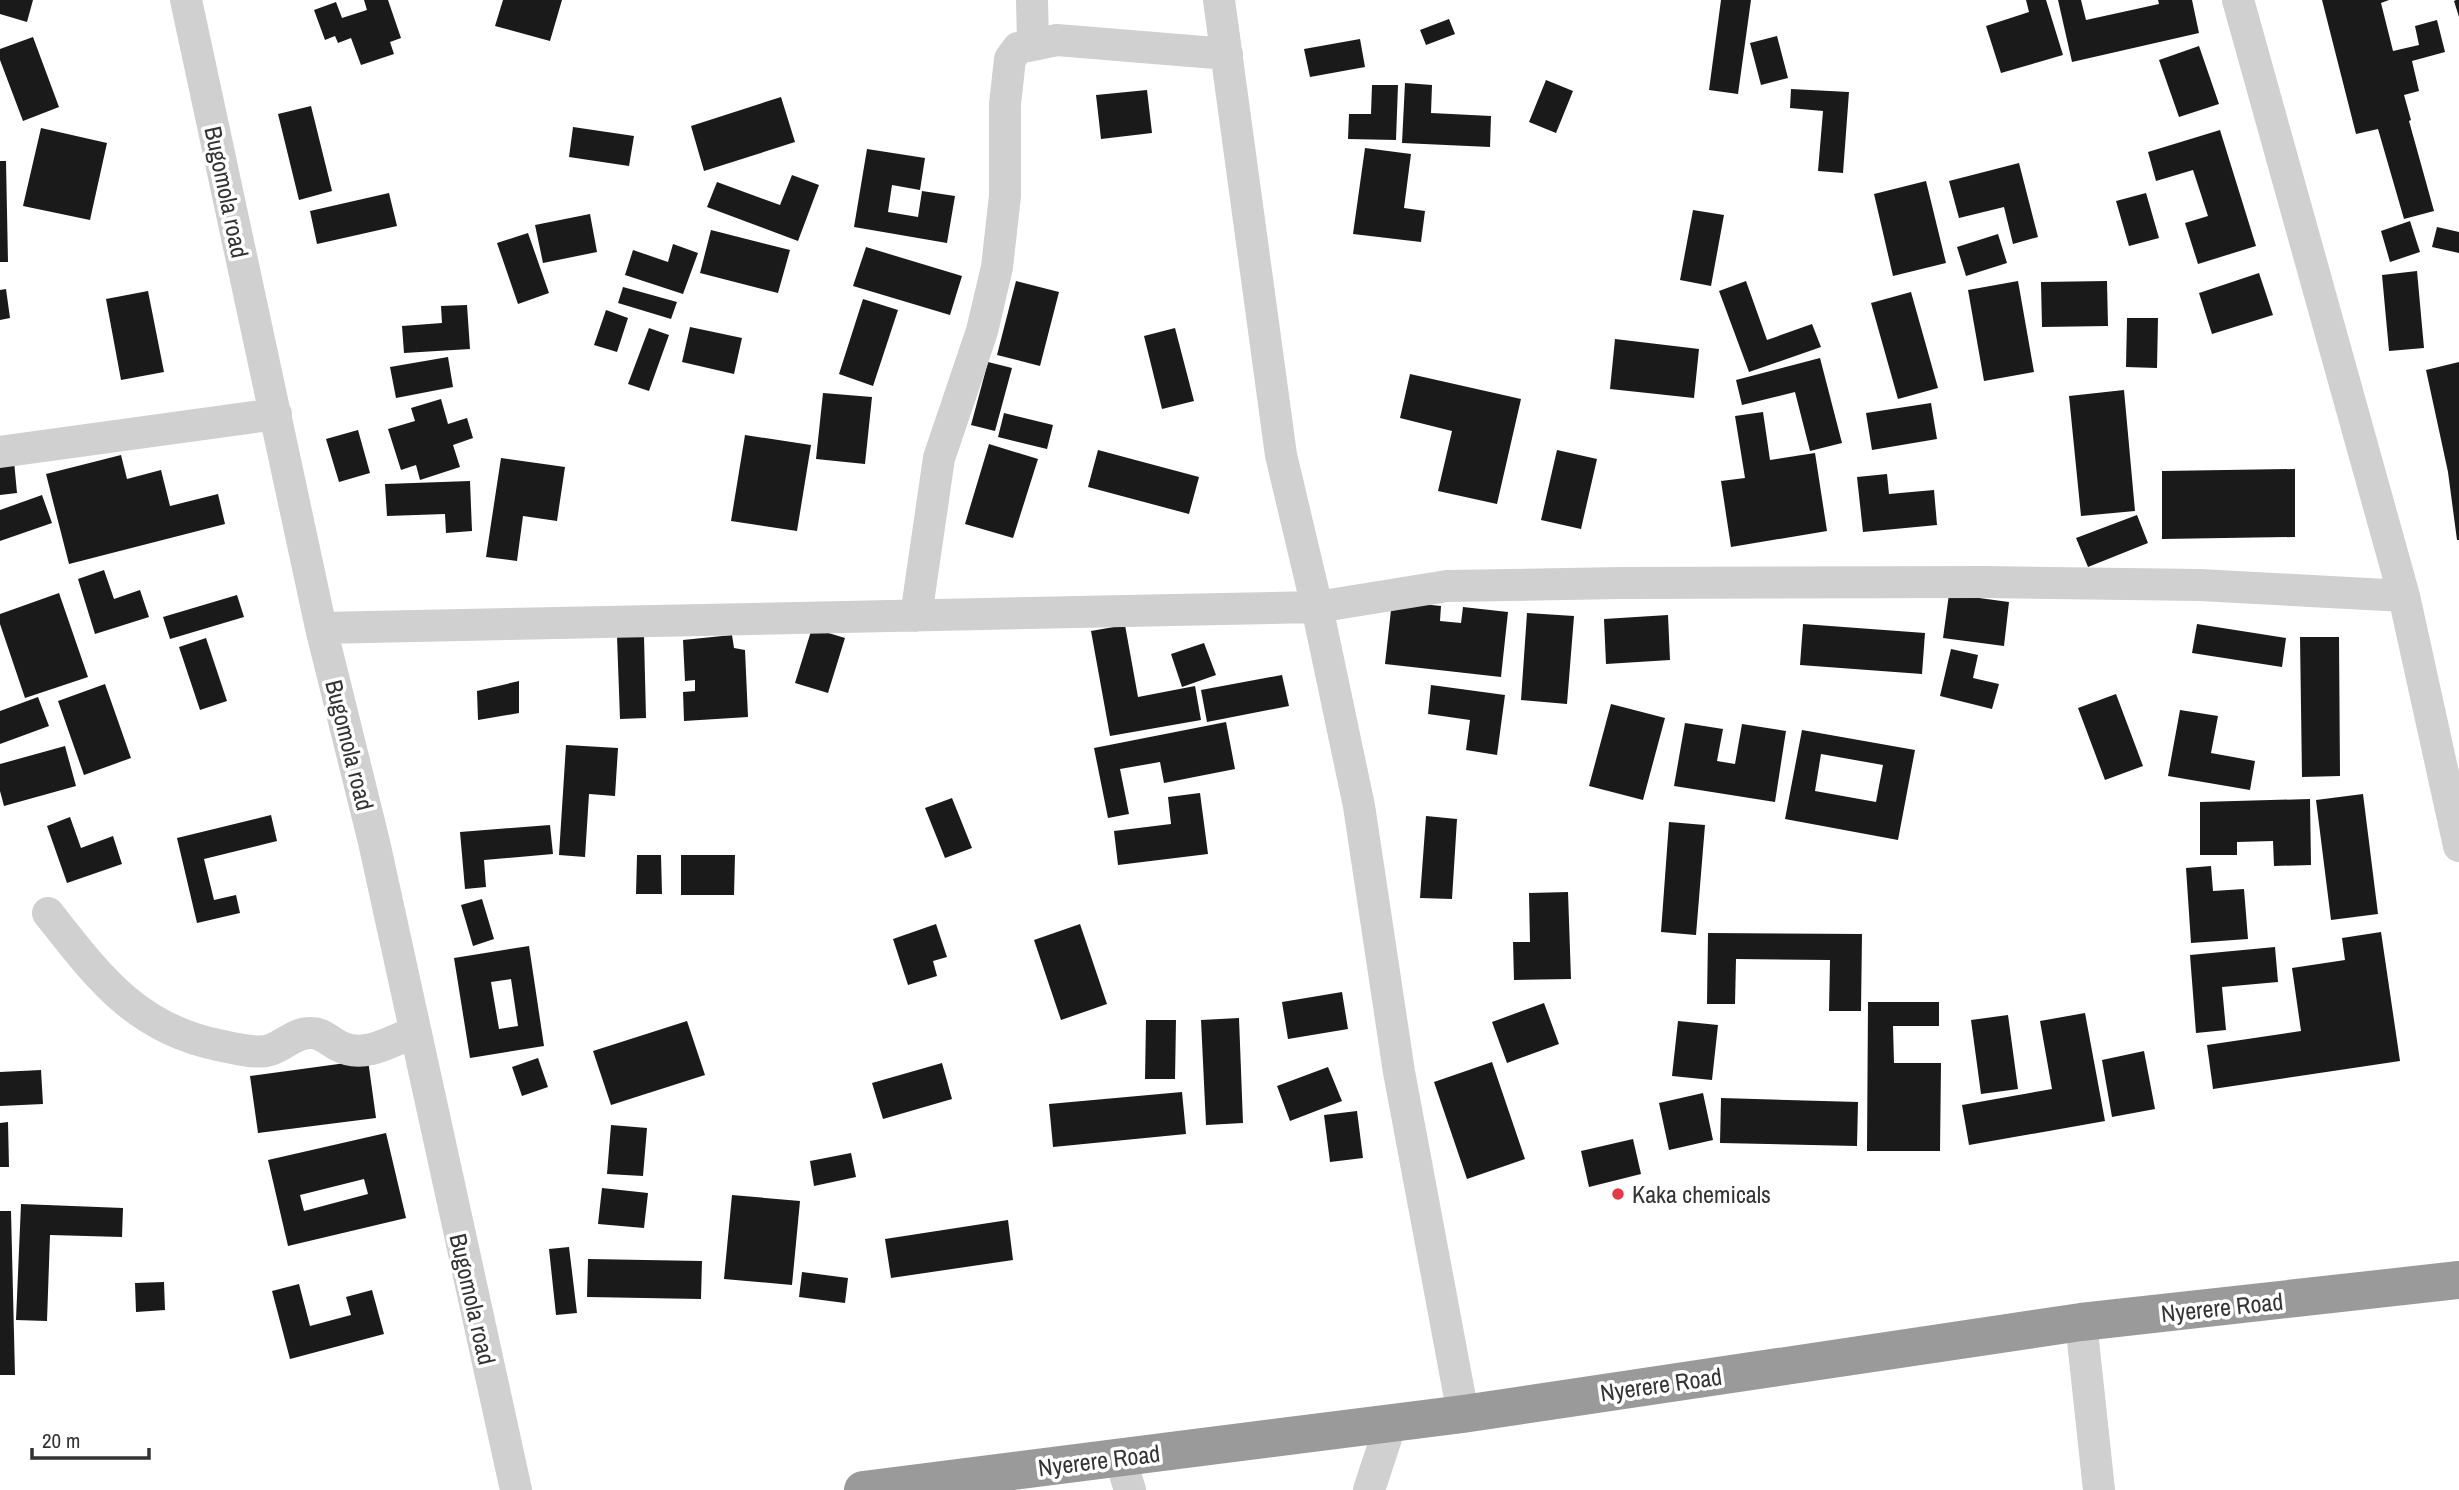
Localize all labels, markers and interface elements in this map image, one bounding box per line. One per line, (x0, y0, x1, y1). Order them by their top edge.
street label: Bugomola road (197, 123, 257, 261)
street label: Bugomola road (318, 676, 382, 814)
place label: Kaka chemicals (1632, 1178, 1771, 1210)
marker: Kaka chemicals (1610, 1186, 1626, 1202)
street label: Bugomola road (442, 1230, 504, 1368)
street label: Nyerere Road (2159, 1285, 2285, 1329)
street label: Nyerere Road (1598, 1360, 1724, 1408)
scale bar (32, 1416, 149, 1460)
text: 20 m (42, 1426, 80, 1455)
street label: Nyerere Road (1036, 1437, 1162, 1483)

